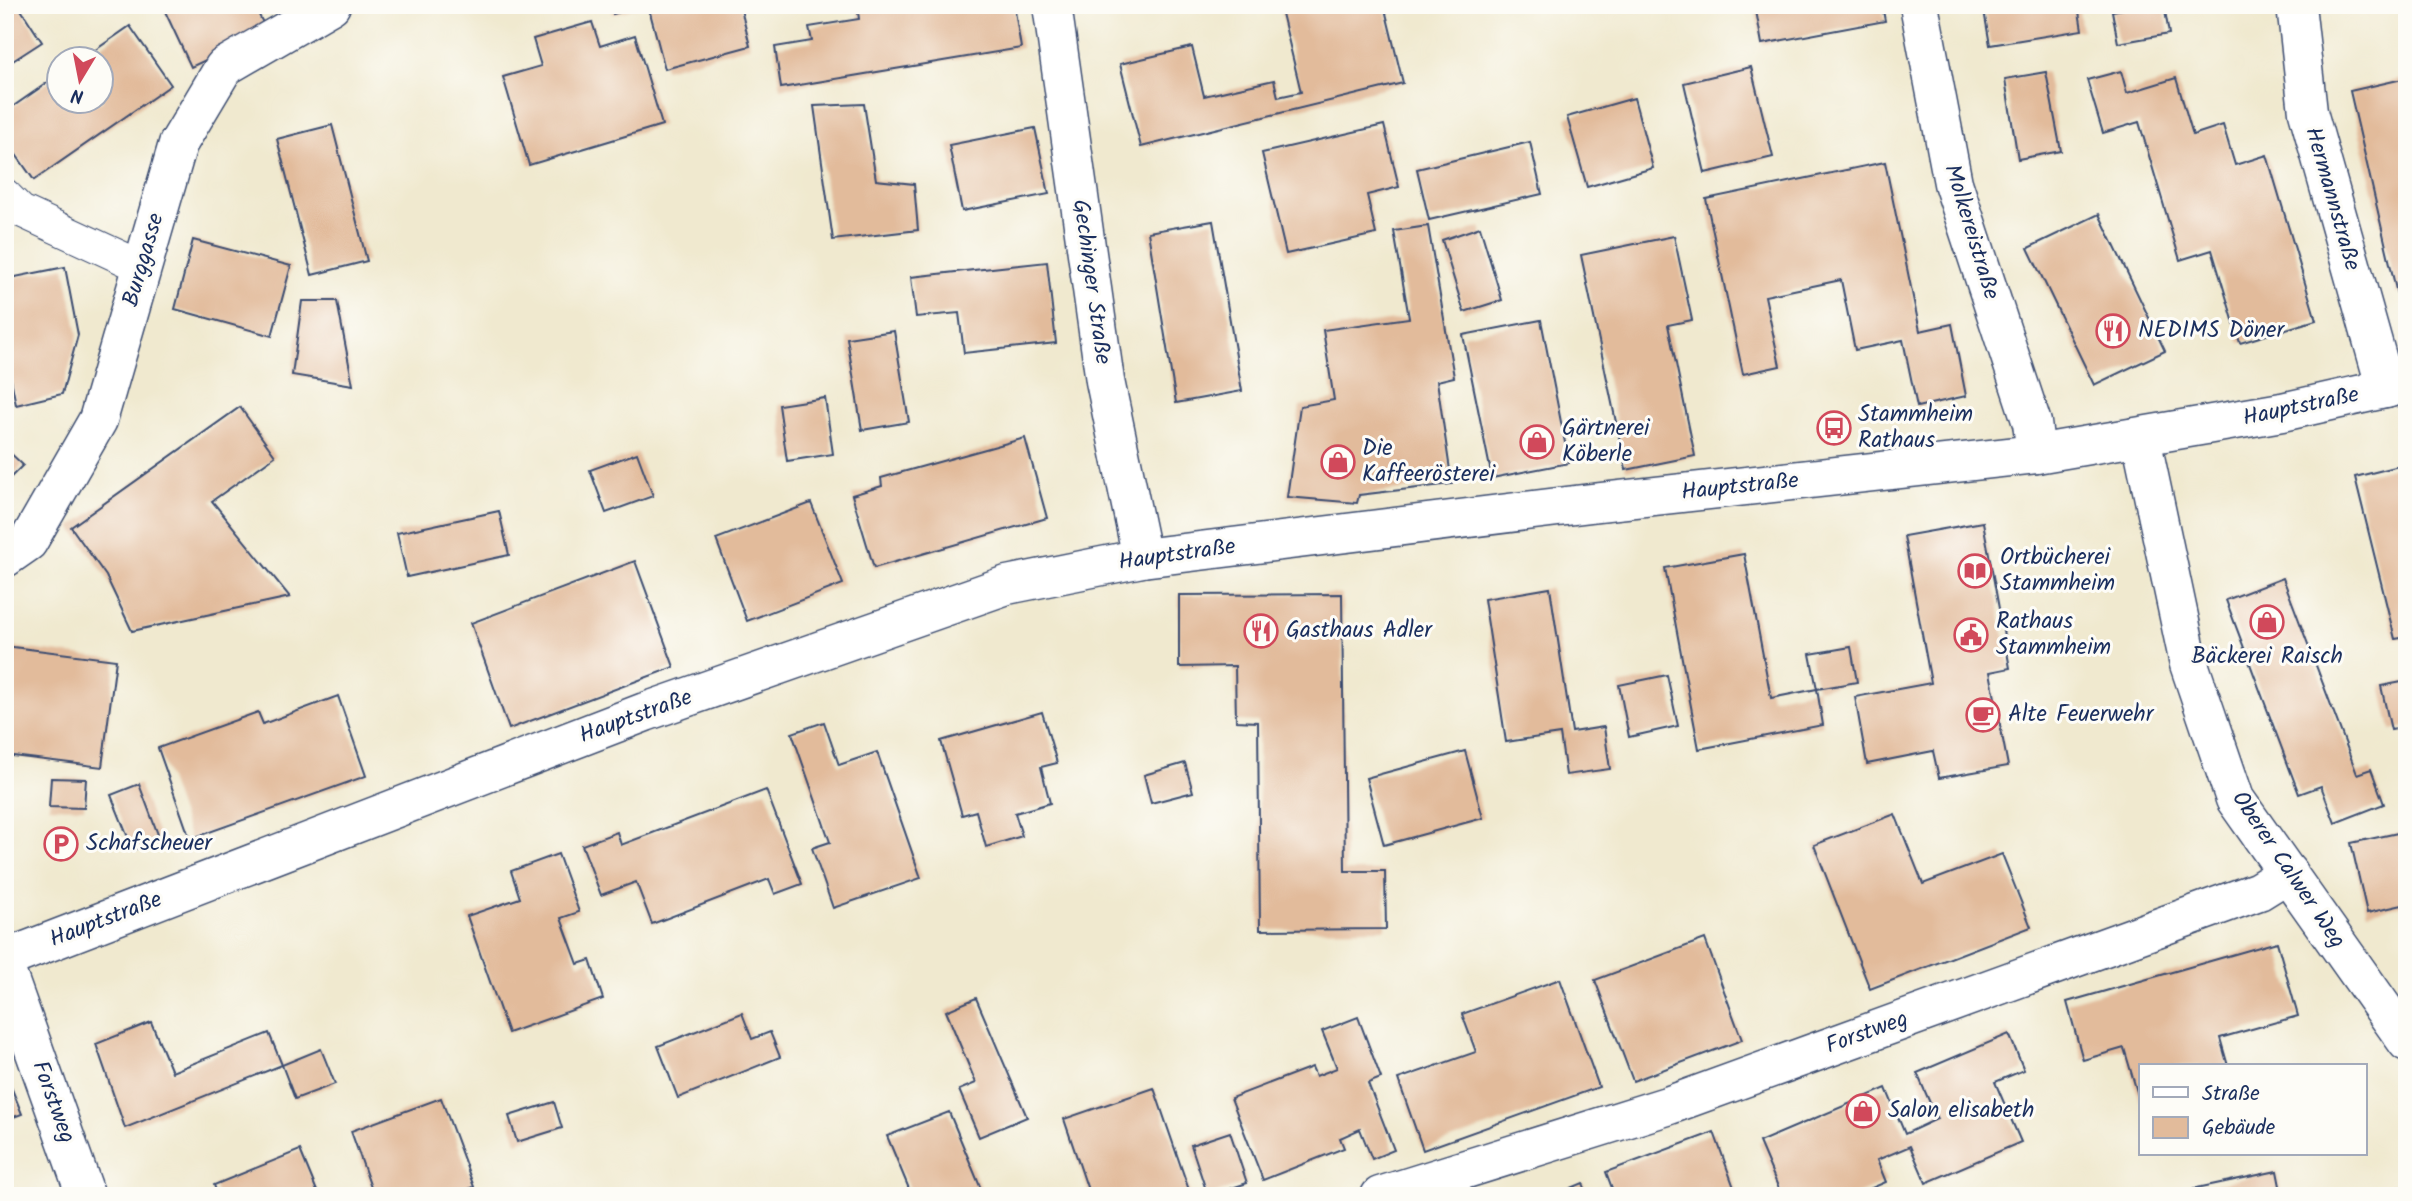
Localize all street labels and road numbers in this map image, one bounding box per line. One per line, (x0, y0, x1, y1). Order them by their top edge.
street label: Hermannstraße (2294, 123, 2370, 275)
street label: Molkereistraße (1933, 160, 2009, 304)
street label: Gechinger Straße (1062, 197, 1120, 367)
street label: Burggasse (113, 209, 175, 311)
street label: Hauptstraße (2240, 377, 2362, 437)
street label: Hauptstraße (1679, 463, 1801, 511)
street label: Hauptstraße (1116, 529, 1238, 581)
street label: Hauptstraße (574, 680, 698, 754)
street label: Oberer Calwer Weg (2222, 784, 2354, 956)
street label: Hauptstraße (44, 882, 168, 958)
street label: Forstweg (1821, 1001, 1913, 1065)
street label: Forstweg (21, 1056, 85, 1148)

